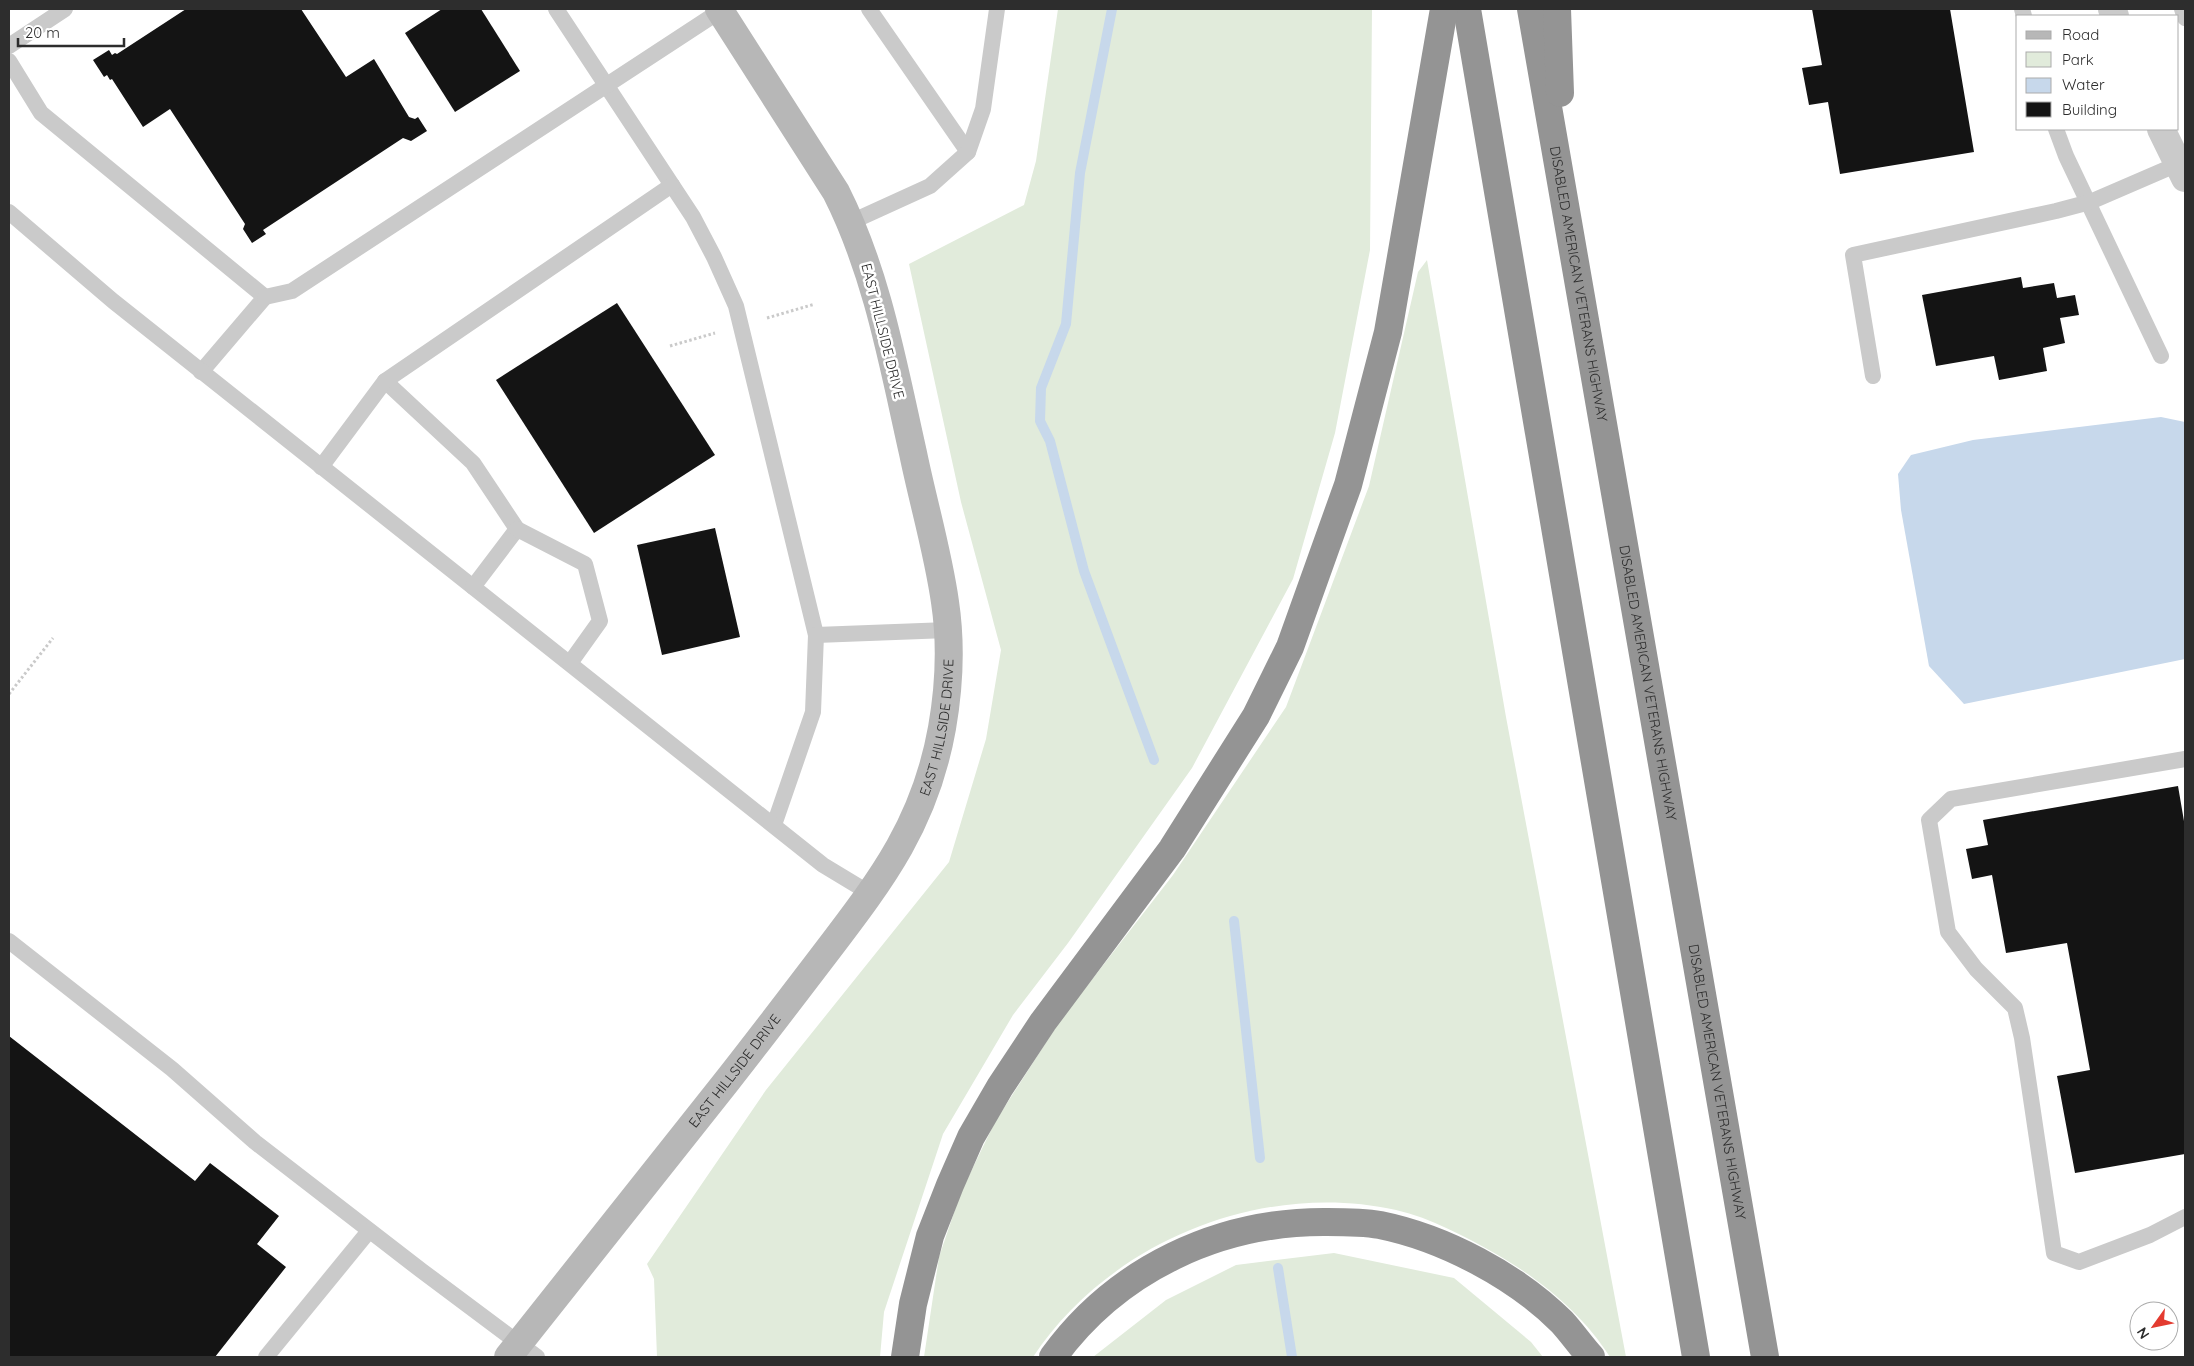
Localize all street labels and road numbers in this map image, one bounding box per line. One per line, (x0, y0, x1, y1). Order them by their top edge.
street label: DISABLED AMERICAN VETERANS HIGHWAY (1546, 145, 1612, 423)
street label: EAST HILLSIDE DRIVE (857, 261, 909, 401)
street label: DISABLED AMERICAN VETERANS HIGHWAY (1615, 544, 1681, 822)
street label: EAST HILLSIDE DRIVE (915, 659, 958, 798)
street label: DISABLED AMERICAN VETERANS HIGHWAY (1684, 943, 1750, 1221)
street label: EAST HILLSIDE DRIVE (685, 1010, 785, 1131)

